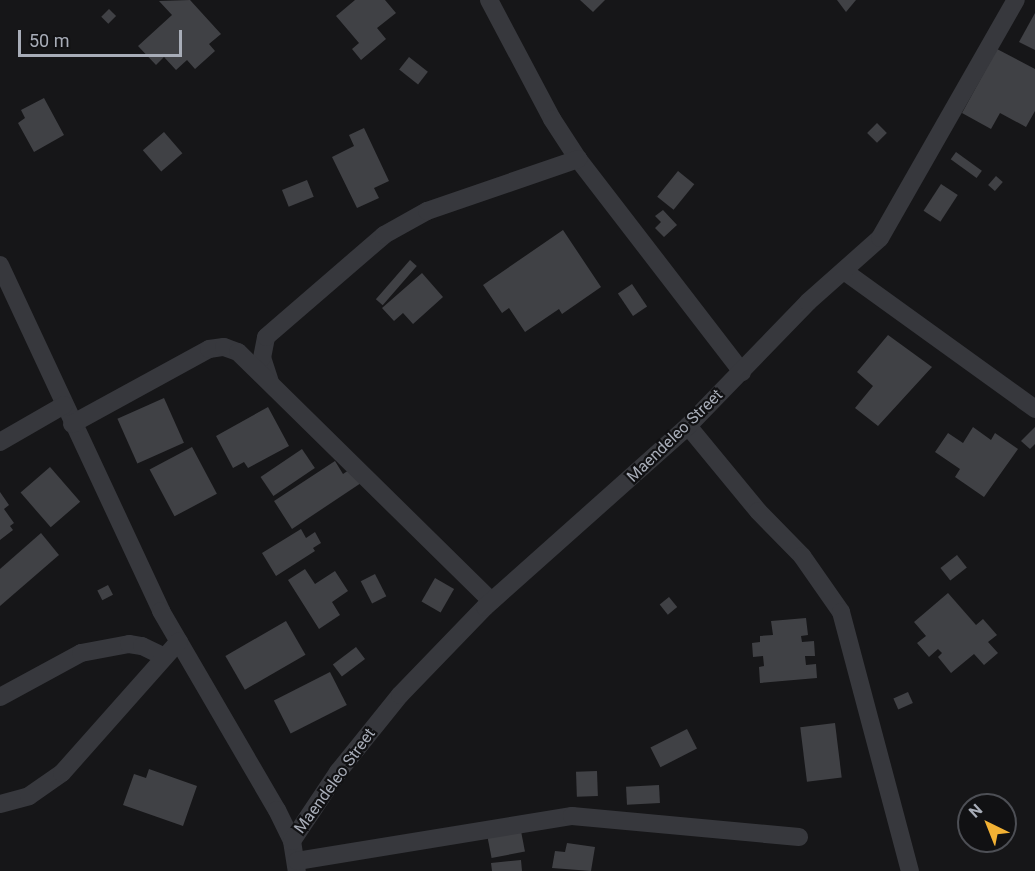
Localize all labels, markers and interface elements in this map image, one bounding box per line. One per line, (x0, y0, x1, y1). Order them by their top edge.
scale bar (21, 18, 184, 56)
text: 50 m (29, 30, 69, 51)
street label: Maendeleo Street (623, 386, 727, 486)
street label: Maendeleo Street (290, 725, 380, 837)
north arrow (957, 793, 1017, 853)
text: N (965, 800, 986, 822)

